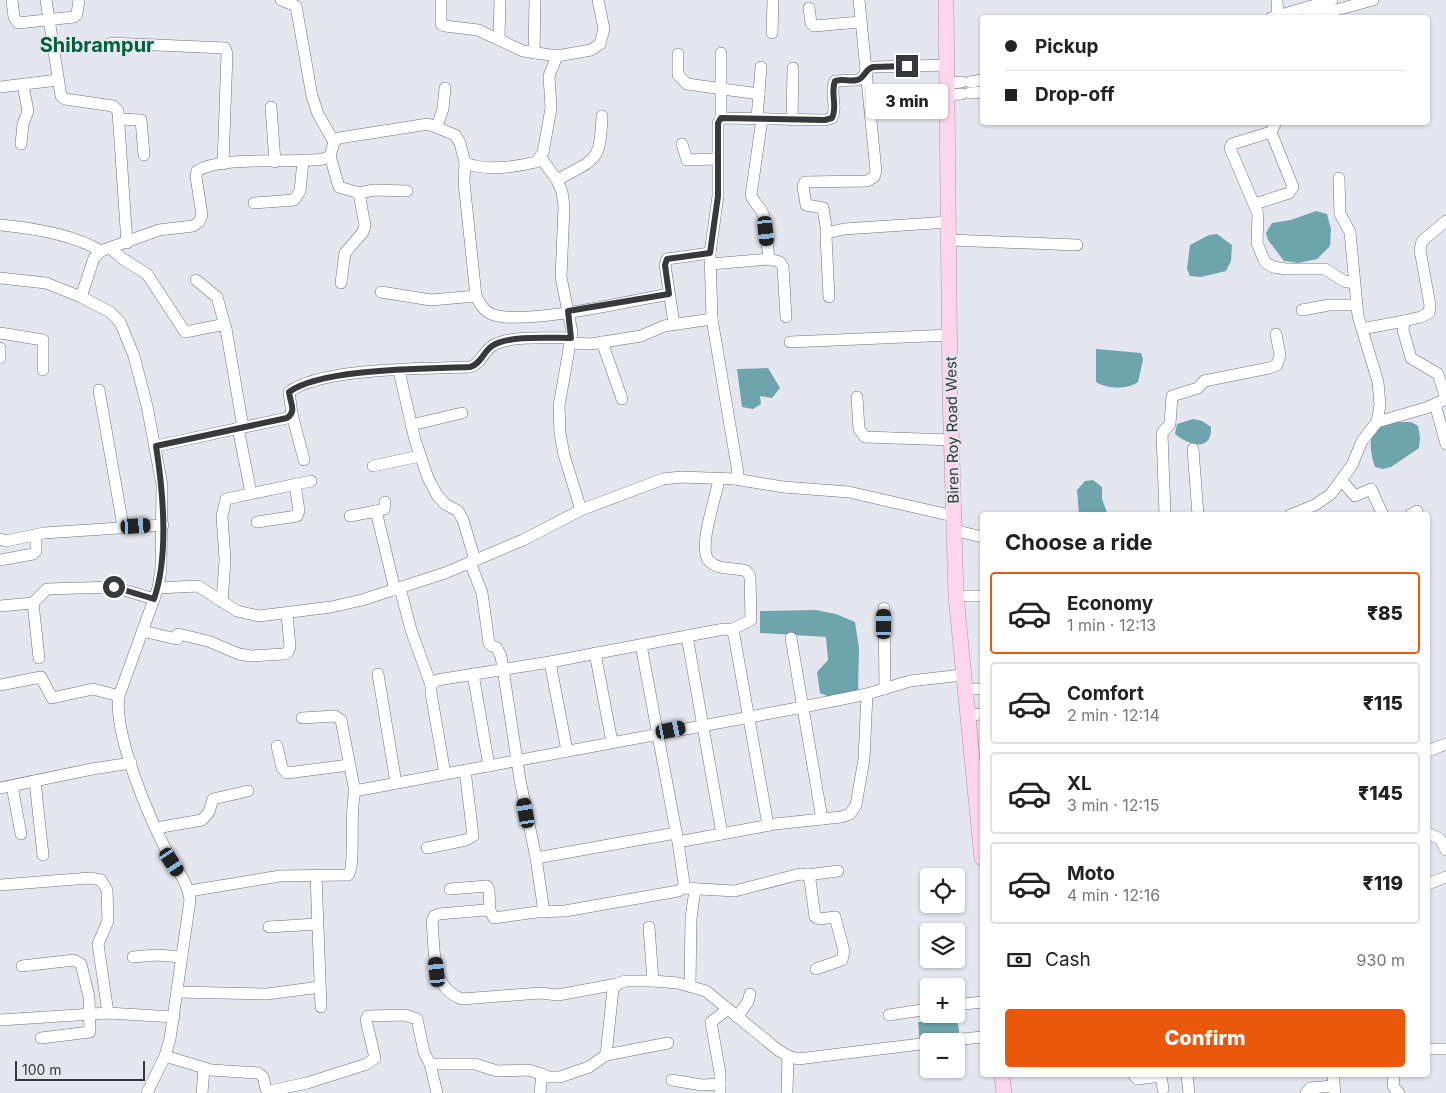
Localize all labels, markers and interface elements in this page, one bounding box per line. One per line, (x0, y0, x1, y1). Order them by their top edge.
district label: Shibrampur (40, 33, 154, 57)
text: Pickup (1035, 35, 1098, 58)
route end (896, 55, 918, 77)
text: Drop-off (1035, 83, 1115, 106)
callout: 3 min (866, 84, 948, 118)
text: 3 min (885, 91, 929, 111)
car (756, 215, 775, 247)
street label: Biren Roy Road West (941, 356, 963, 504)
car (120, 518, 151, 534)
text: Choose a ride (1005, 529, 1153, 555)
route start (103, 576, 125, 598)
icon: car (1007, 591, 1052, 636)
text: Economy (1067, 592, 1153, 615)
text: ₹85 (1367, 602, 1403, 625)
car (876, 609, 891, 639)
text: 1 min · 12:13 (1067, 615, 1156, 635)
icon: car (1007, 681, 1052, 726)
text: Comfort (1067, 682, 1144, 705)
text: ₹115 (1363, 692, 1403, 715)
text: 2 min · 12:14 (1067, 705, 1160, 725)
car (654, 720, 687, 740)
icon: car (1007, 771, 1052, 816)
text: XL (1067, 772, 1092, 795)
text: ₹145 (1358, 782, 1403, 805)
text: 3 min · 12:15 (1067, 795, 1159, 815)
car (516, 797, 535, 829)
car (157, 845, 186, 879)
icon: car (1007, 861, 1052, 906)
text: Moto (1067, 862, 1115, 885)
map controls (920, 868, 965, 1078)
button: locate (920, 868, 965, 913)
text: ₹119 (1363, 872, 1403, 895)
text: 4 min · 12:16 (1067, 885, 1160, 905)
button: layers (920, 923, 965, 968)
icon: cash (1005, 946, 1033, 974)
text: Cash (1045, 948, 1091, 971)
text: 930 m (1357, 950, 1405, 970)
car (427, 956, 446, 988)
button: + (920, 978, 965, 1023)
button: Confirm (1005, 1009, 1405, 1067)
button: − (920, 1033, 965, 1078)
scale bar (15, 1058, 145, 1081)
text: 100 m (22, 1061, 62, 1078)

